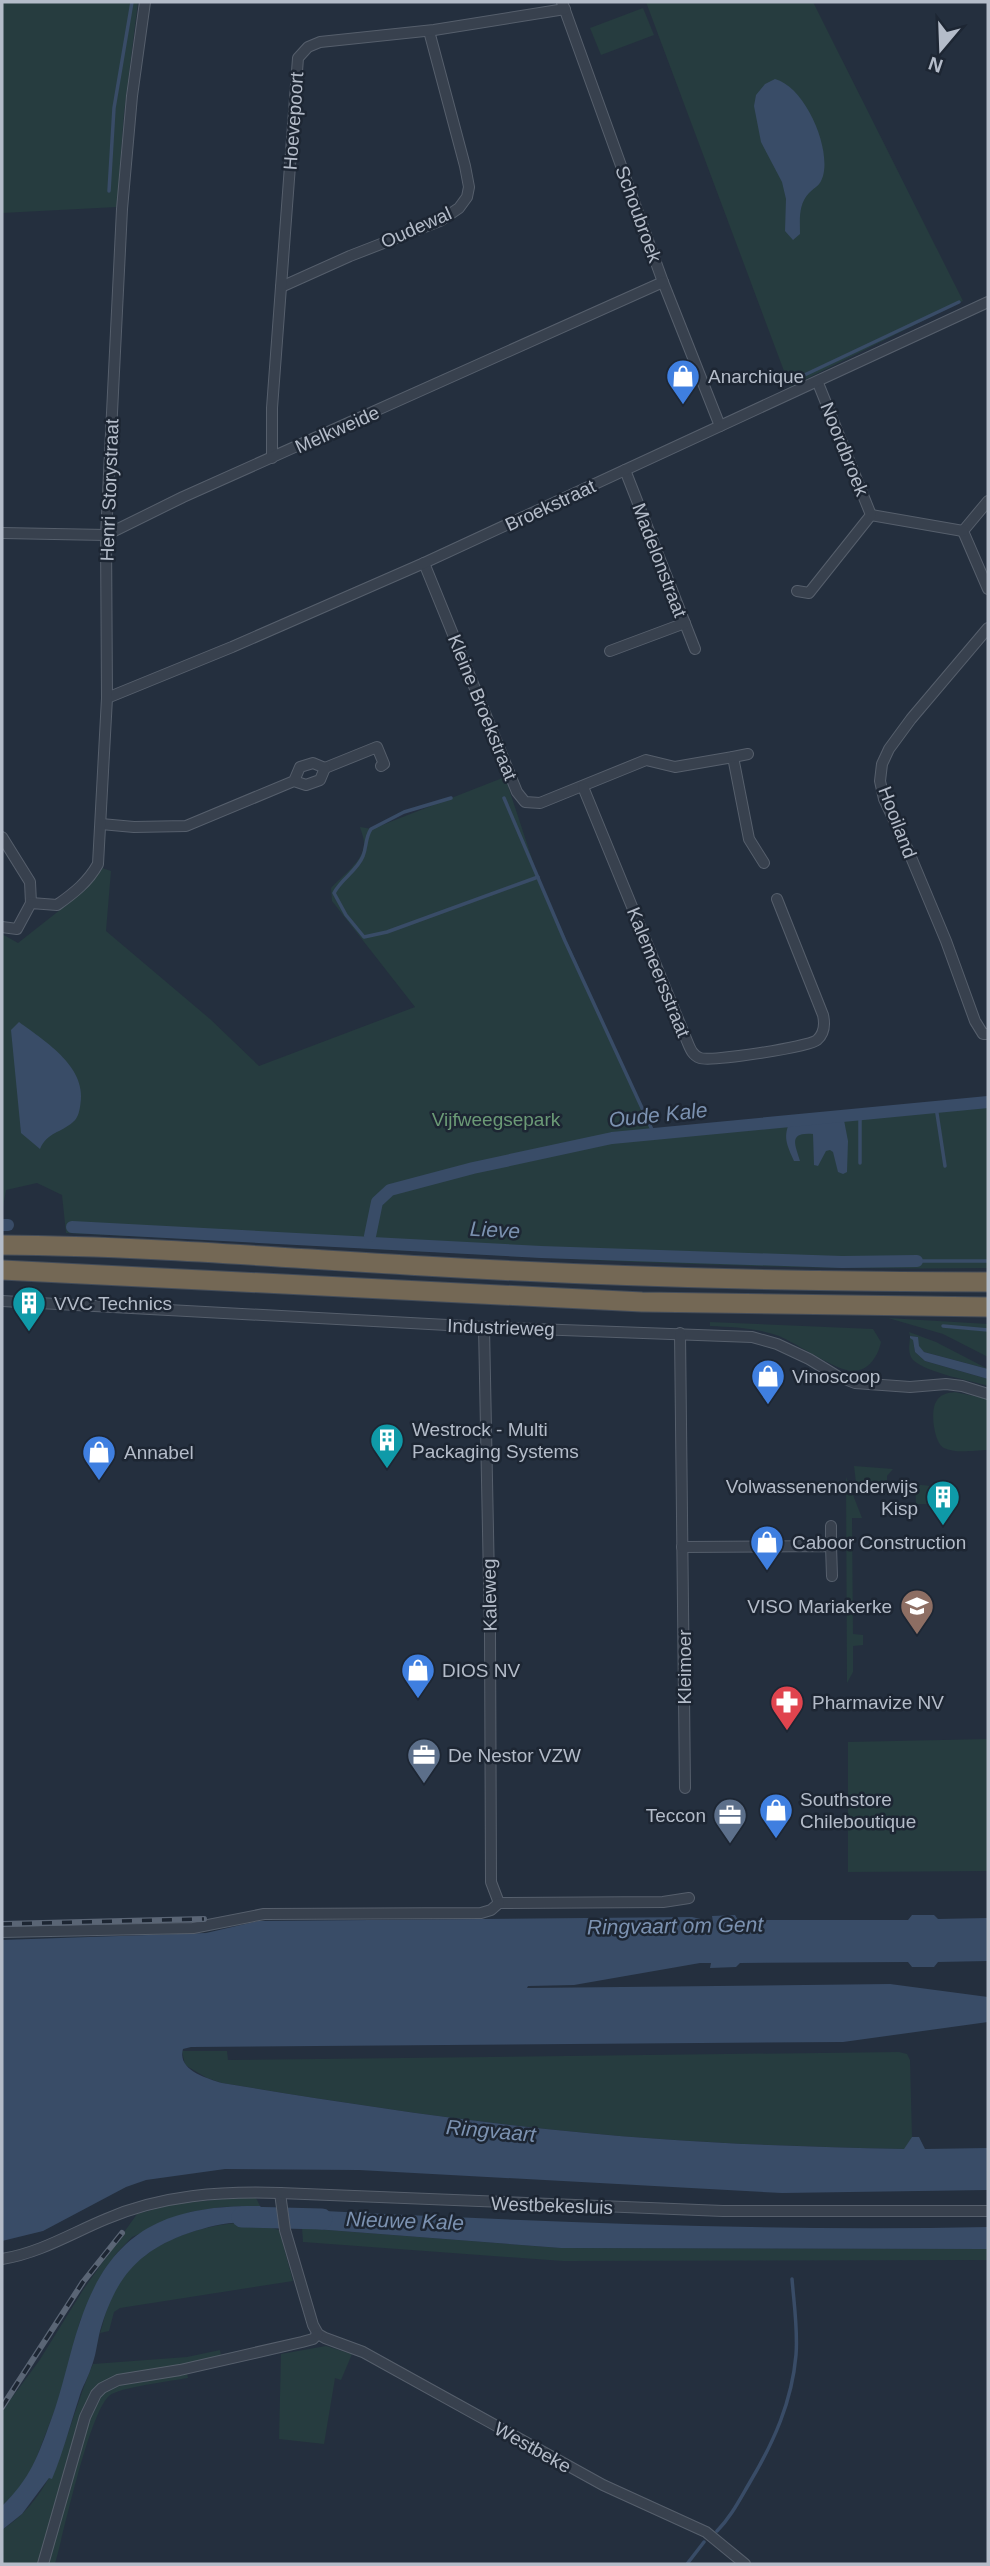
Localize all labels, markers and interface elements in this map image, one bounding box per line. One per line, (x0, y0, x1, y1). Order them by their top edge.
north arrow (906, 14, 976, 84)
text: N (926, 52, 946, 77)
street label: Hoevepoort (280, 71, 307, 171)
street label: Schoubroek (611, 163, 666, 266)
street label: Oudewal (378, 203, 455, 252)
shop icon: Anarchique (664, 357, 702, 406)
place label: Anarchique (708, 366, 804, 387)
street label: Noordbroek (816, 399, 873, 500)
street label: Melkweide (292, 402, 382, 457)
street label: Henri Storystraat (97, 418, 123, 562)
street label: Broekstraat (502, 475, 599, 535)
street label: Madelonstraat (628, 500, 691, 621)
street label: Kleine Broekstraat (444, 631, 522, 784)
street label: Hooiland (874, 783, 921, 861)
street label: Kalemeersstraat (623, 904, 694, 1041)
water label: Oude Kale (607, 1098, 709, 1131)
park label: Vijfweegsepark (432, 1109, 561, 1130)
water label: Lieve (469, 1217, 521, 1242)
building icon: VVC Technics (10, 1284, 48, 1333)
place label: VVC Technics (54, 1293, 172, 1314)
street label: Industrieweg (447, 1315, 555, 1340)
shop icon: Vinoscoop (749, 1357, 787, 1406)
place label: Vinoscoop (792, 1366, 880, 1387)
place label: Westrock - Multi Packaging Systems (412, 1419, 579, 1462)
building icon: Westrock - Multi Packaging Systems (368, 1421, 406, 1470)
shop icon: Annabel (80, 1433, 118, 1482)
place label: Annabel (124, 1442, 194, 1463)
place label: Volwassenenonderwijs Kisp (726, 1476, 918, 1519)
building icon: Volwassenenonderwijs Kisp (924, 1478, 962, 1527)
shop icon: Caboor Construction (748, 1523, 786, 1572)
place label: Caboor Construction (792, 1532, 966, 1553)
street label: Kaleweg (478, 1558, 501, 1632)
school or university icon: VISO Mariakerke (898, 1587, 936, 1636)
place label: VISO Mariakerke (747, 1596, 892, 1617)
street label: Kleimoer (674, 1629, 695, 1704)
shop icon: DIOS NV (399, 1651, 437, 1700)
place label: DIOS NV (442, 1660, 520, 1681)
pharmacy icon: Pharmavize NV (768, 1683, 806, 1732)
place label: Pharmavize NV (812, 1692, 944, 1713)
office icon: De Nestor VZW (405, 1736, 443, 1785)
place label: De Nestor VZW (448, 1745, 581, 1766)
place label: Southstore Chileboutique (800, 1789, 916, 1832)
shop icon: Southstore Chileboutique (757, 1791, 795, 1840)
office icon: Teccon (711, 1796, 749, 1845)
place label: Teccon (646, 1805, 706, 1826)
water label: Ringvaart om Gent (587, 1912, 764, 1939)
water label: Ringvaart (445, 2115, 538, 2146)
street label: Westbekesluis (491, 2193, 613, 2218)
water label: Nieuwe Kale (346, 2207, 464, 2234)
street label: Westbeke (491, 2418, 575, 2477)

